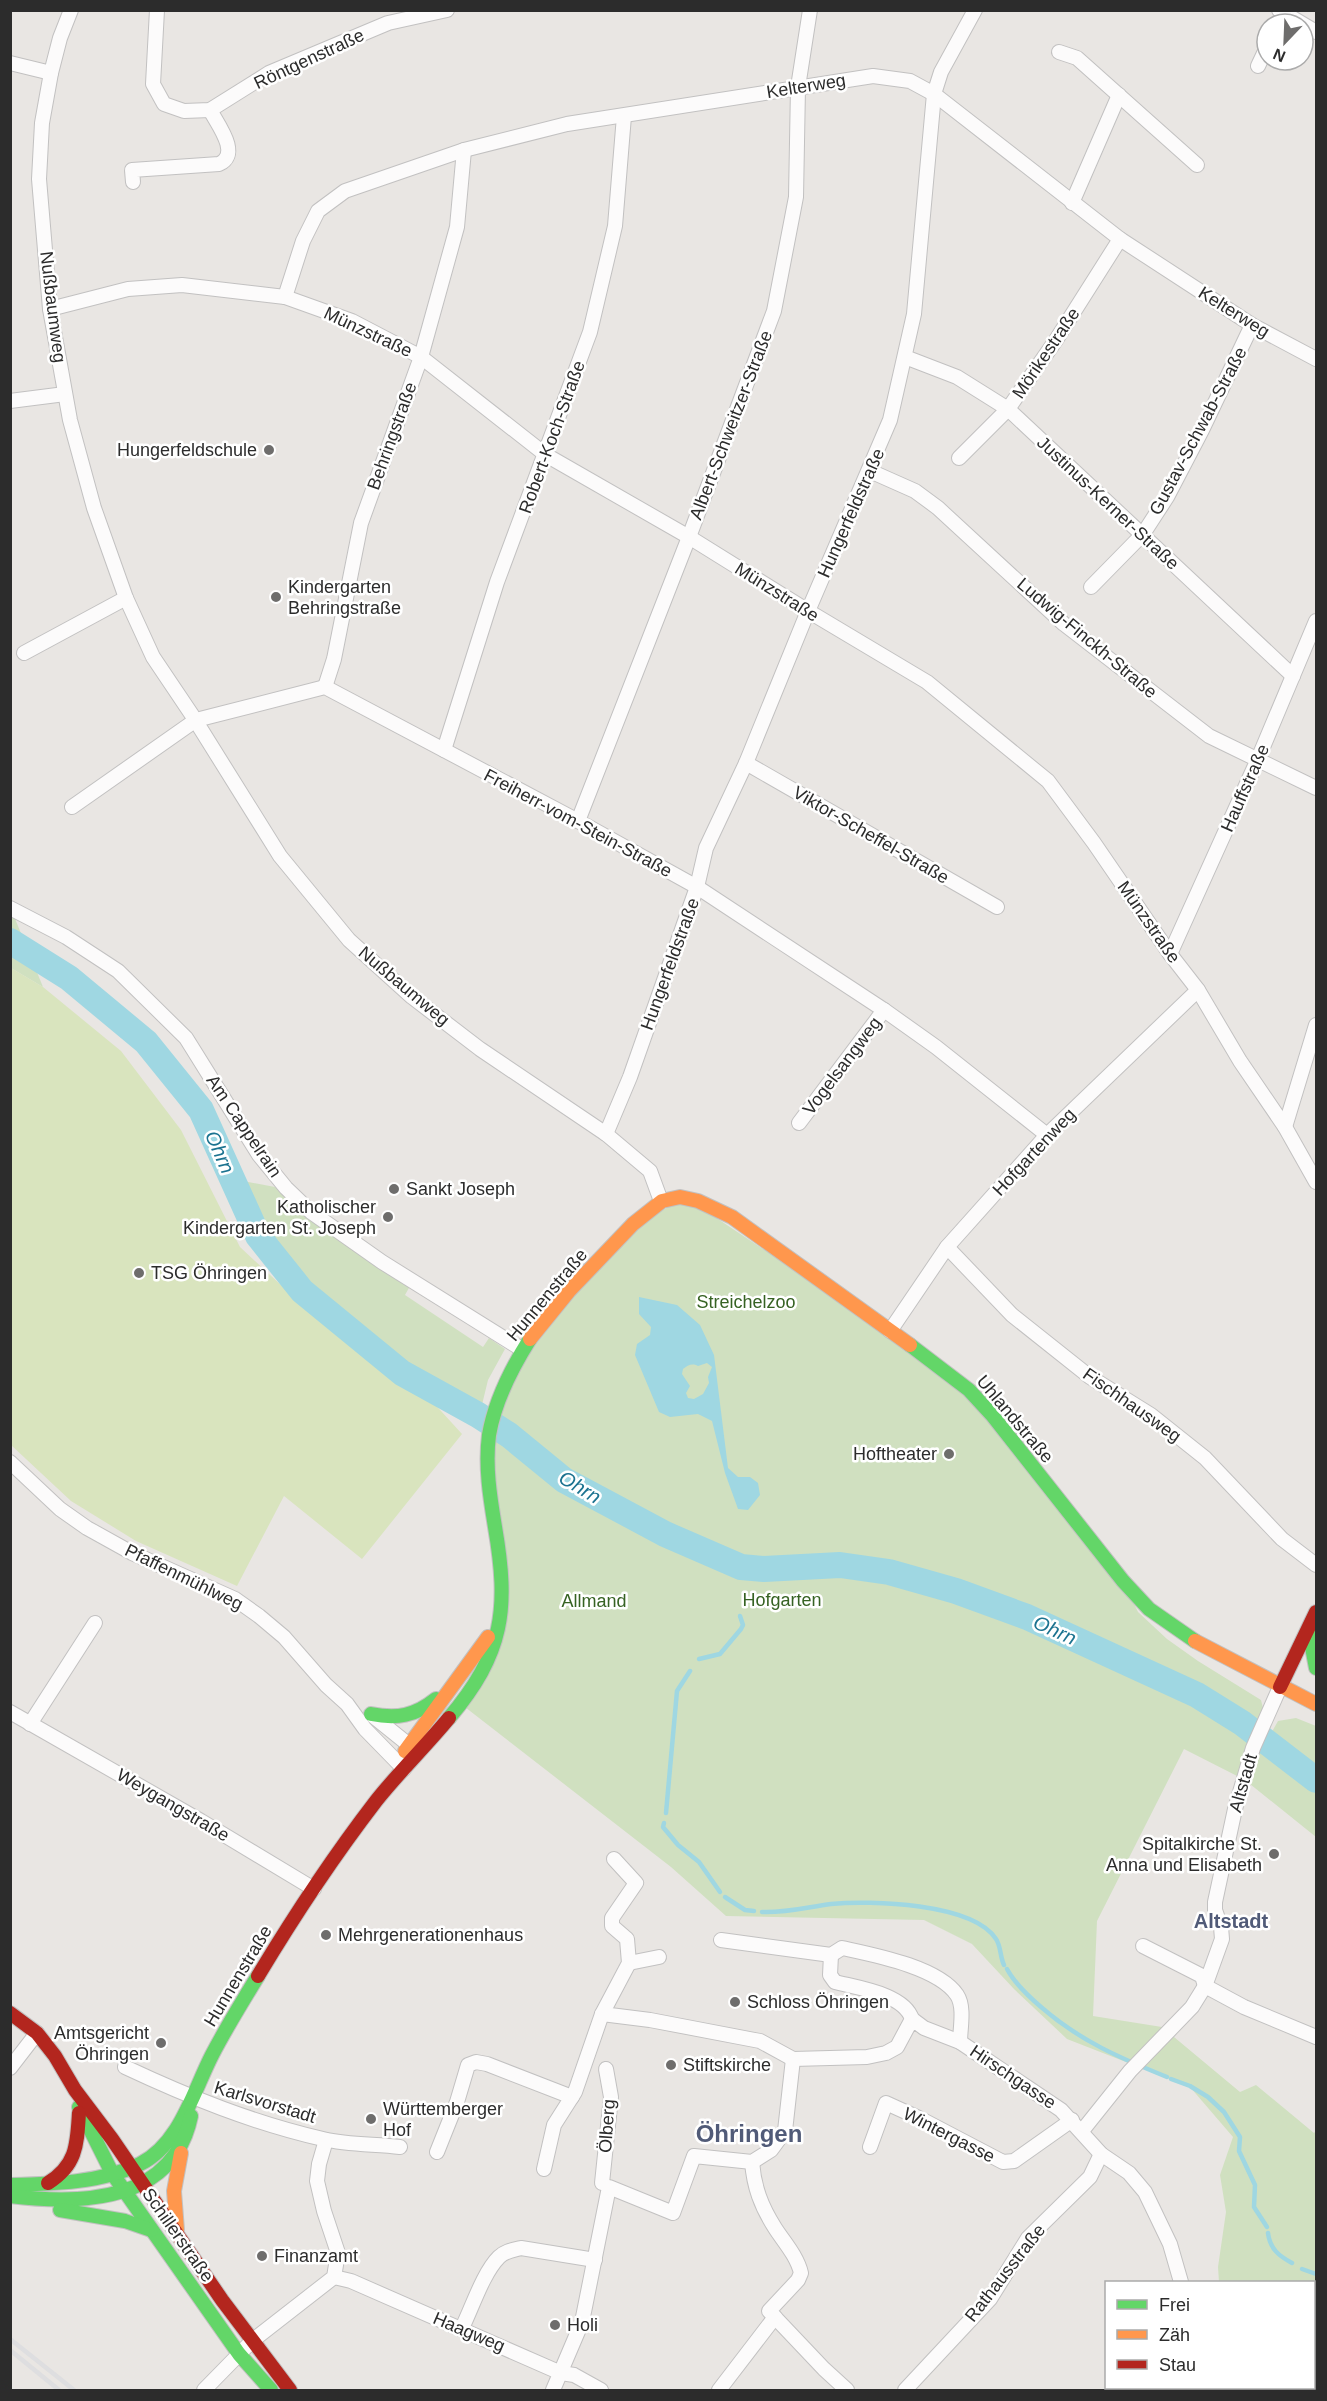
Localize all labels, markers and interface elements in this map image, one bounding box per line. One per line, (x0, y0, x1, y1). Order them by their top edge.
north arrow (1255, 12, 1315, 72)
street label: Röntgenstraße (251, 25, 367, 93)
text: N (1271, 45, 1288, 65)
street label: Kelterweg (765, 70, 847, 102)
street label: Nußbaumweg (36, 250, 70, 364)
street label: Kelterweg (1195, 282, 1273, 342)
street label: Münzstraße (321, 303, 415, 361)
street label: Mörikestraße (1008, 304, 1084, 402)
street label: Albert-Schweitzer-Straße (686, 328, 776, 522)
street label: Gustav-Schwab-Straße (1145, 344, 1251, 518)
street label: Robert-Koch-Straße (515, 358, 589, 516)
street label: Behringstraße (363, 379, 421, 493)
street label: Justinus-Kerner-Straße (1033, 432, 1183, 574)
place label: Hungerfeldschule (117, 440, 257, 460)
marker: Hungerfeldschule (262, 443, 276, 457)
street label: Hungerfeldstraße (814, 445, 888, 581)
street label: Münzstraße (731, 558, 823, 626)
street label: Ludwig-Finckh-Straße (1013, 574, 1161, 702)
place label: Kindergarten Behringstraße (288, 577, 401, 618)
marker: Kindergarten Behringstraße (269, 590, 283, 604)
street label: Hauffstraße (1217, 741, 1273, 835)
street label: Freiherr-vom-Stein-Straße (481, 765, 675, 881)
street label: Viktor-Scheffel-Straße (790, 782, 952, 888)
street label: Münzstraße (1114, 877, 1184, 967)
street label: Hungerfeldstraße (637, 895, 703, 1033)
street label: Nußbaumweg (355, 942, 453, 1030)
street label: Vogelsangweg (799, 1013, 885, 1119)
street label: Am Cappelrain (202, 1071, 286, 1181)
street label: Hofgartenweg (988, 1104, 1080, 1200)
water label: Ohrn (201, 1127, 239, 1177)
place label: Sankt Joseph (406, 1179, 515, 1199)
marker: Sankt Joseph (387, 1182, 401, 1196)
place label: Katholischer Kindergarten St. Joseph (183, 1197, 376, 1238)
marker: Katholischer Kindergarten St. Joseph (381, 1210, 395, 1224)
street label: Hunnenstraße (503, 1245, 591, 1345)
place label: TSG Öhringen (151, 1263, 267, 1283)
marker: TSG Öhringen (132, 1266, 146, 1280)
park label: Streichelzoo (696, 1292, 796, 1312)
street label: Fischhausweg (1079, 1364, 1185, 1446)
street label: Uhlandstraße (973, 1371, 1057, 1467)
place label: Hoftheater (853, 1444, 937, 1464)
marker: Hoftheater (942, 1447, 956, 1461)
water label: Ohrn (555, 1466, 605, 1508)
street label: Pfaffenmühlweg (122, 1540, 246, 1614)
park label: Hofgarten (742, 1590, 822, 1610)
park label: Allmand (561, 1591, 627, 1611)
water label: Ohrn (1030, 1611, 1080, 1649)
street label: Altstadt (1225, 1751, 1261, 1815)
street label: Weygangstraße (113, 1765, 233, 1845)
place label: Spitalkirche St. Anna und Elisabeth (1106, 1834, 1262, 1875)
marker: Spitalkirche St. Anna und Elisabeth (1267, 1847, 1281, 1861)
district label: Altstadt (1194, 1910, 1269, 1932)
street label: Hunnenstraße (200, 1922, 276, 2030)
place label: Mehrgenerationenhaus (338, 1925, 523, 1945)
marker: Mehrgenerationenhaus (319, 1928, 333, 1942)
place label: Schloss Öhringen (747, 1992, 889, 2012)
marker: Schloss Öhringen (728, 1995, 742, 2009)
place label: Amtsgericht Öhringen (54, 2023, 149, 2064)
marker: Amtsgericht Öhringen (154, 2036, 168, 2050)
street label: Hirschgasse (966, 2041, 1060, 2113)
place label: Stiftskirche (683, 2055, 771, 2075)
marker: Stiftskirche (664, 2058, 678, 2072)
street label: Karlsvorstadt (212, 2077, 318, 2127)
street label: Ölberg (595, 2098, 619, 2154)
place label: Württemberger Hof (383, 2099, 503, 2140)
street label: Wintergasse (900, 2103, 998, 2167)
marker: Württemberger Hof (364, 2112, 378, 2126)
district label: Öhringen (696, 2120, 802, 2147)
street label: Schillerstraße (138, 2184, 218, 2286)
street label: Rathausstraße (961, 2220, 1049, 2326)
place label: Finanzamt (274, 2246, 358, 2266)
marker: Finanzamt (255, 2249, 269, 2263)
legend (1105, 2281, 1315, 2389)
text: Frei (1159, 2295, 1190, 2315)
street label: Haagweg (430, 2308, 508, 2356)
place label: Holi (567, 2315, 598, 2335)
marker: Holi (548, 2318, 562, 2332)
text: Zäh (1159, 2325, 1190, 2345)
text: Stau (1159, 2355, 1196, 2375)

